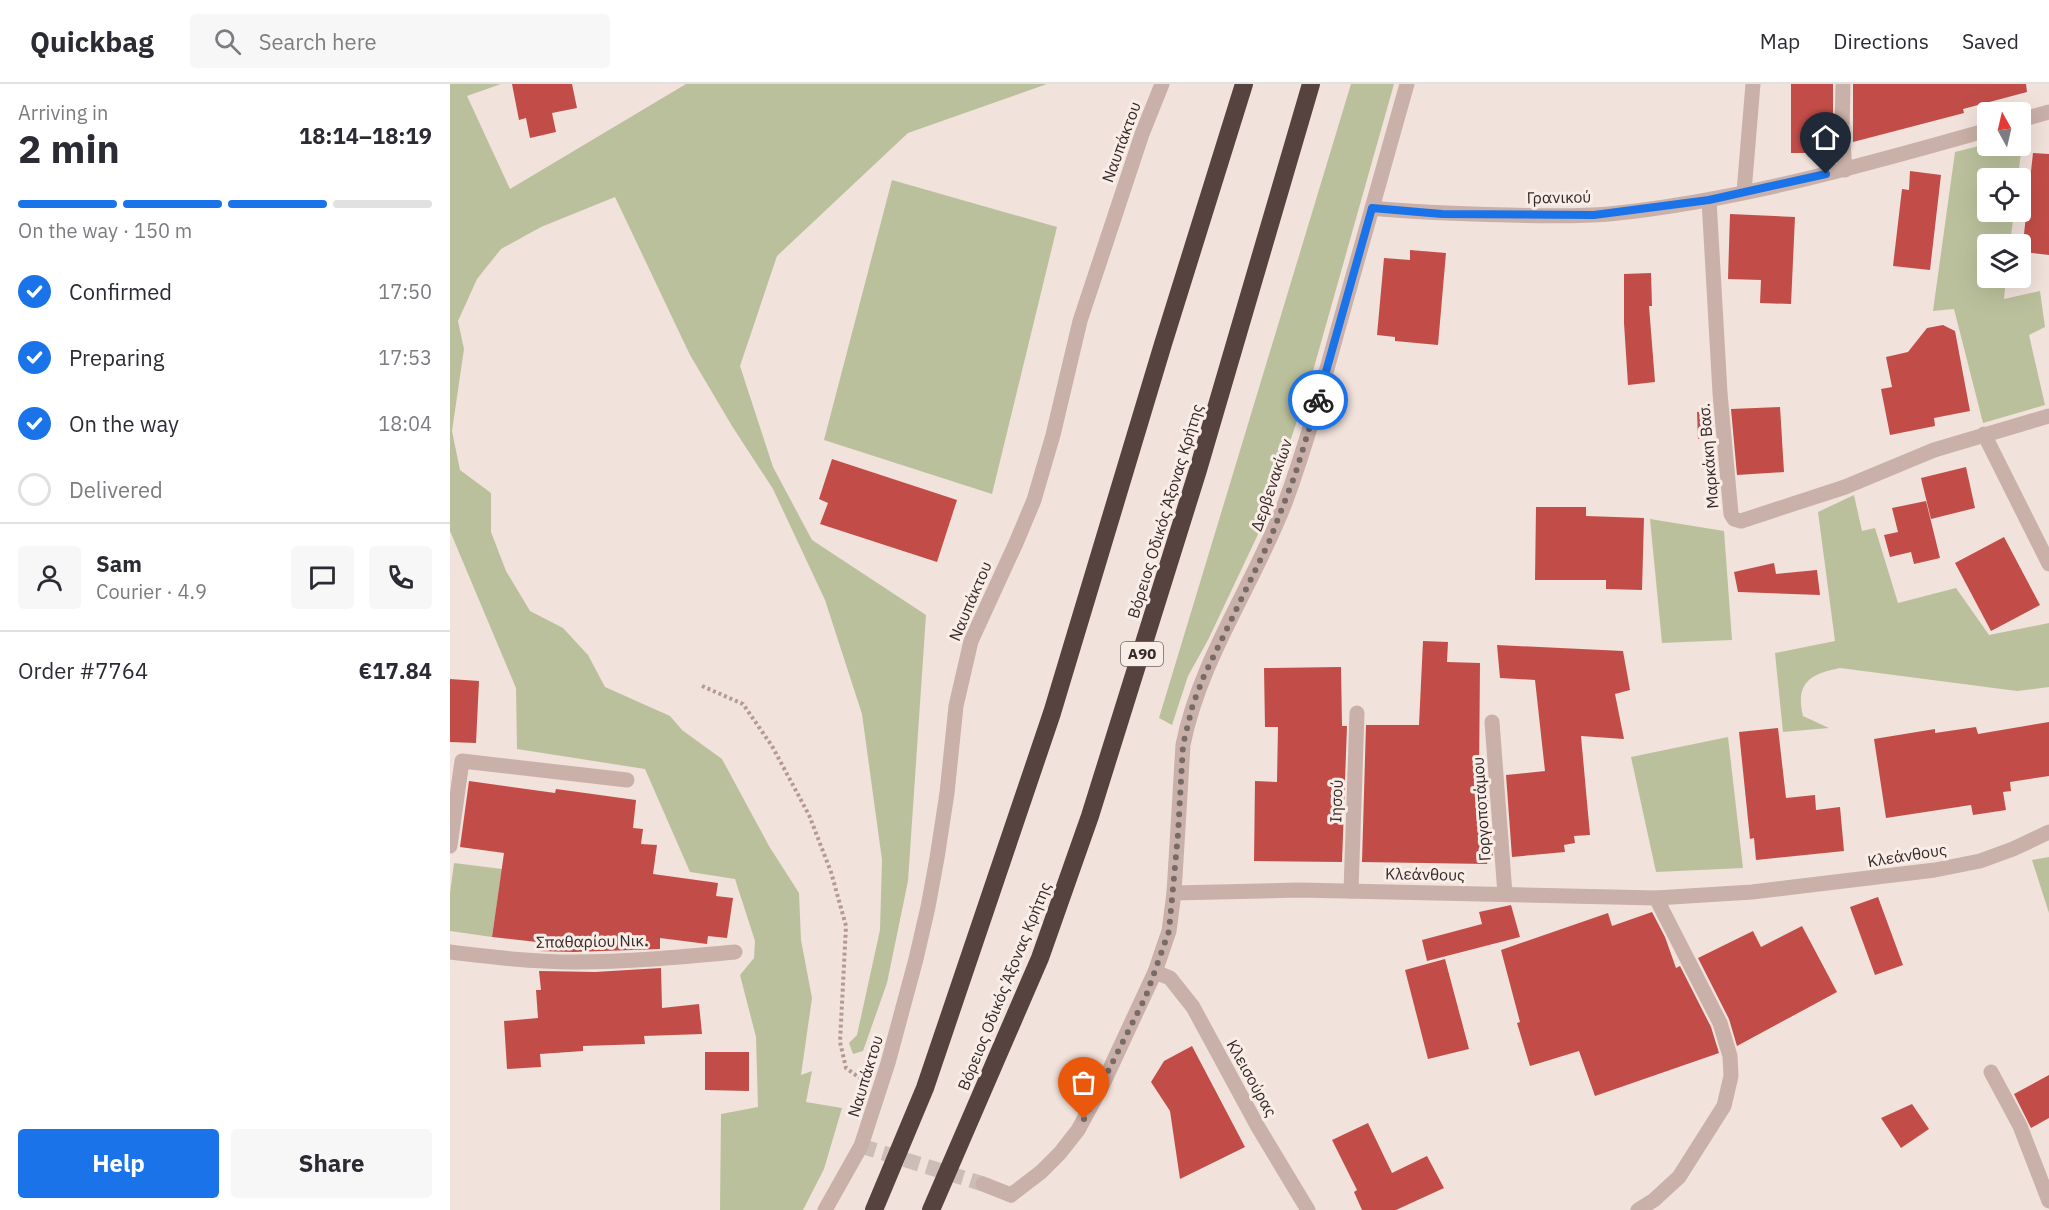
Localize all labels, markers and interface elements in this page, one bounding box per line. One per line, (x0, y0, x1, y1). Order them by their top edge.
search box (190, 14, 610, 68)
text: Quickbag (30, 23, 154, 60)
icon: search (211, 25, 244, 58)
text: Search here (259, 27, 377, 56)
text: Map (1760, 27, 1800, 55)
text: Directions (1833, 27, 1929, 55)
text: Saved (1962, 27, 2019, 55)
text: Arriving in (18, 99, 108, 126)
street label: Ναυπάκτου (1097, 99, 1145, 185)
north arrow (1977, 102, 2031, 156)
map controls (1977, 102, 2031, 288)
pin (1800, 112, 1851, 174)
text: 18:14–18:19 (299, 121, 432, 150)
icon: home (1809, 121, 1842, 154)
text: 2 min (18, 123, 120, 174)
button: locate (1977, 168, 2031, 222)
street label: Γρανικού (1526, 186, 1592, 208)
text: On the way · 150 m (18, 217, 192, 244)
button: layers (1977, 234, 2031, 288)
icon: check (18, 275, 51, 308)
text: Confirmed (69, 277, 172, 306)
text: 17:50 (378, 278, 432, 305)
icon: check (18, 341, 51, 374)
text: Preparing (69, 343, 164, 372)
text: 17:53 (378, 344, 432, 371)
courier (1288, 370, 1348, 430)
icon: bike (1302, 384, 1335, 417)
street label: Βόρειος Οδικός Άξονας Κρήτης (1123, 401, 1207, 621)
street label: Μαρκάκη Βασ. (1693, 402, 1723, 510)
icon: check (18, 407, 51, 440)
text: On the way (69, 409, 179, 438)
text: 18:04 (378, 410, 432, 437)
street label: Δερβενακίων (1246, 436, 1296, 534)
text: Delivered (69, 475, 163, 504)
button: person (18, 546, 81, 609)
button: chat (291, 546, 354, 609)
button: phone (369, 546, 432, 609)
text: Sam (96, 549, 142, 578)
street label: Ναυπάκτου (944, 558, 996, 644)
text: Courier · 4.9 (96, 578, 207, 605)
road number: Α90 (1121, 642, 1163, 666)
text: Order #7764 (18, 656, 148, 685)
text: €17.84 (359, 656, 432, 685)
street label: Γοργοποτάμου (1467, 756, 1495, 862)
street label: Ιησού (1325, 779, 1347, 823)
street label: Κλεάνθους (1866, 839, 1948, 871)
street label: Κλεάνθους (1385, 863, 1465, 885)
street label: Βόρειος Οδικός Άξονας Κρήτης (953, 879, 1055, 1093)
street label: Σπαθαρίου Νικ. (536, 930, 648, 952)
street label: Ναυπάκτου (843, 1033, 887, 1119)
street label: Κλεισούρας (1223, 1036, 1282, 1120)
pin (1058, 1057, 1109, 1119)
icon: bag (1067, 1066, 1100, 1099)
button: Help (18, 1129, 219, 1198)
button: Share (231, 1129, 432, 1198)

